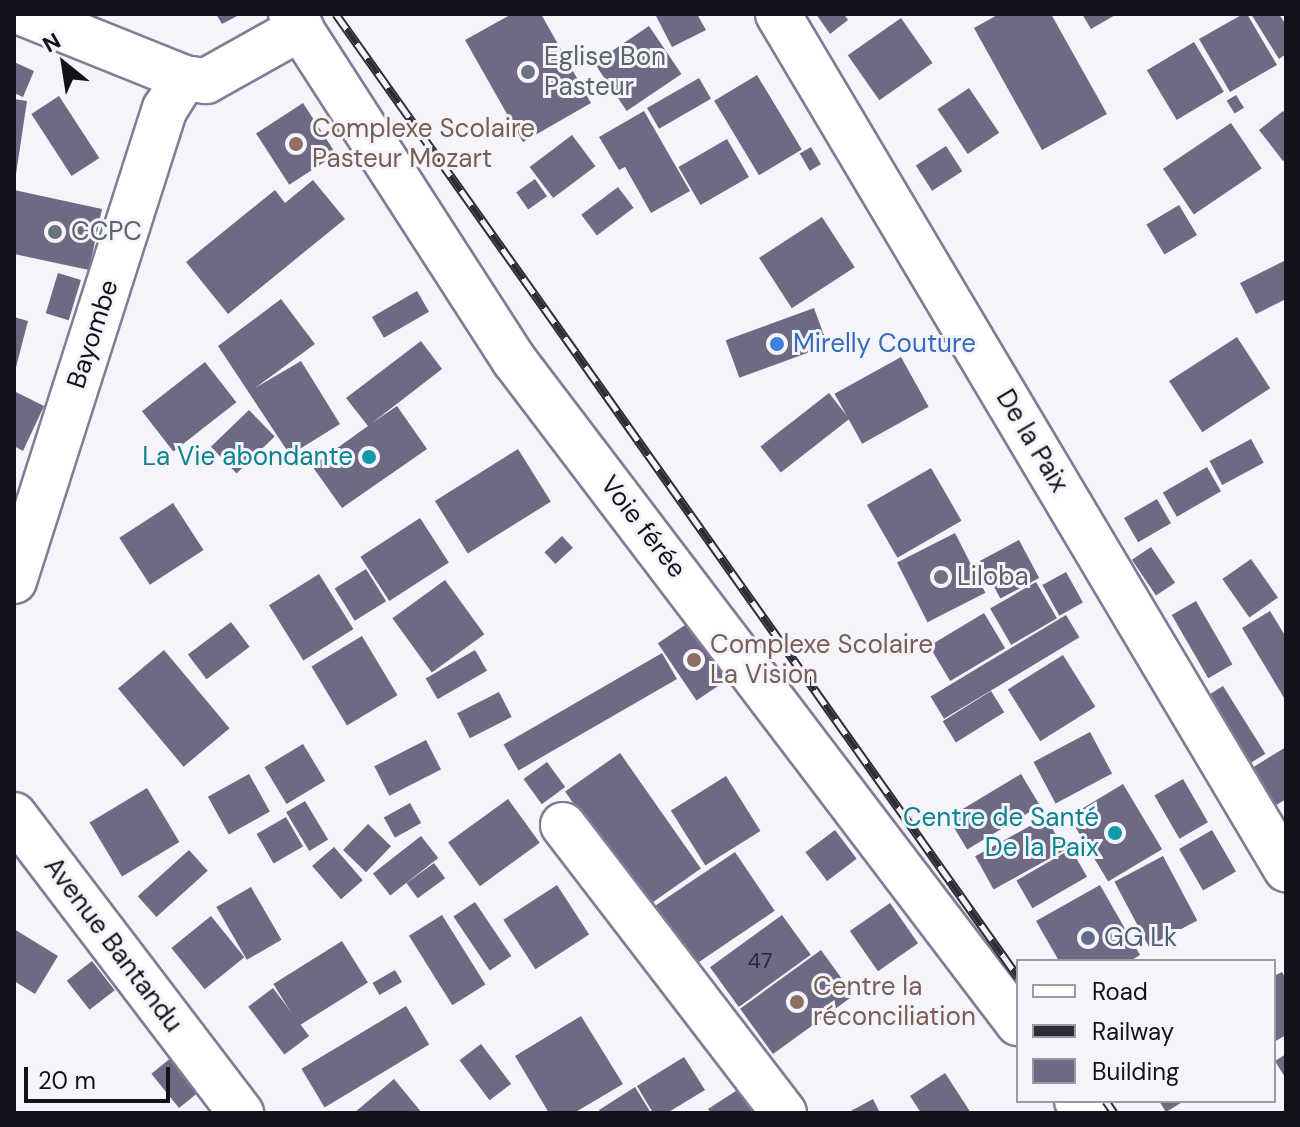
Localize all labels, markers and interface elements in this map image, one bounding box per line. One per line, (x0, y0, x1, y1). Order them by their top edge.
north arrow (24, 24, 104, 104)
text: N (38, 26, 66, 59)
place label: Eglise Bon Pasteur (544, 41, 666, 102)
marker: Eglise Bon Pasteur (519, 63, 537, 81)
place label: Complexe Scolaire Pasteur Mozart (312, 113, 535, 174)
marker: Complexe Scolaire Pasteur Mozart (287, 135, 305, 153)
place label: CCPC (71, 216, 142, 248)
marker: CCPC (46, 223, 64, 241)
street label: Bayombe (61, 276, 125, 392)
place label: Mirelly Couture (793, 328, 976, 360)
marker: Mirelly Couture (768, 335, 786, 353)
street label: De la Paix (989, 384, 1075, 498)
place label: La Vie abondante (142, 441, 353, 473)
marker: La Vie abondante (360, 448, 378, 466)
street label: Voie férée (594, 470, 692, 584)
place label: Liloba (957, 561, 1029, 593)
marker: Liloba (932, 568, 950, 586)
place label: Complexe Scolaire La Vision (710, 629, 933, 690)
marker: Complexe Scolaire La Vision (685, 651, 703, 669)
place label: Centre de Santé De la Paix (903, 802, 1099, 864)
marker: Centre de Santé De la Paix (1106, 824, 1124, 842)
street label: Avenue Bantandu (37, 852, 189, 1038)
place label: GG Lk (1104, 922, 1177, 954)
marker: GG Lk (1079, 929, 1097, 947)
house number: 47 (747, 948, 773, 974)
legend (1016, 959, 1276, 1103)
place label: Centre la réconciliation (813, 971, 976, 1032)
text: Road (1092, 976, 1148, 1007)
marker: Centre la réconciliation (788, 993, 806, 1011)
text: Railway (1092, 1016, 1174, 1047)
scale bar (28, 1051, 174, 1101)
text: Building (1092, 1056, 1179, 1087)
text: 20 m (38, 1065, 96, 1096)

